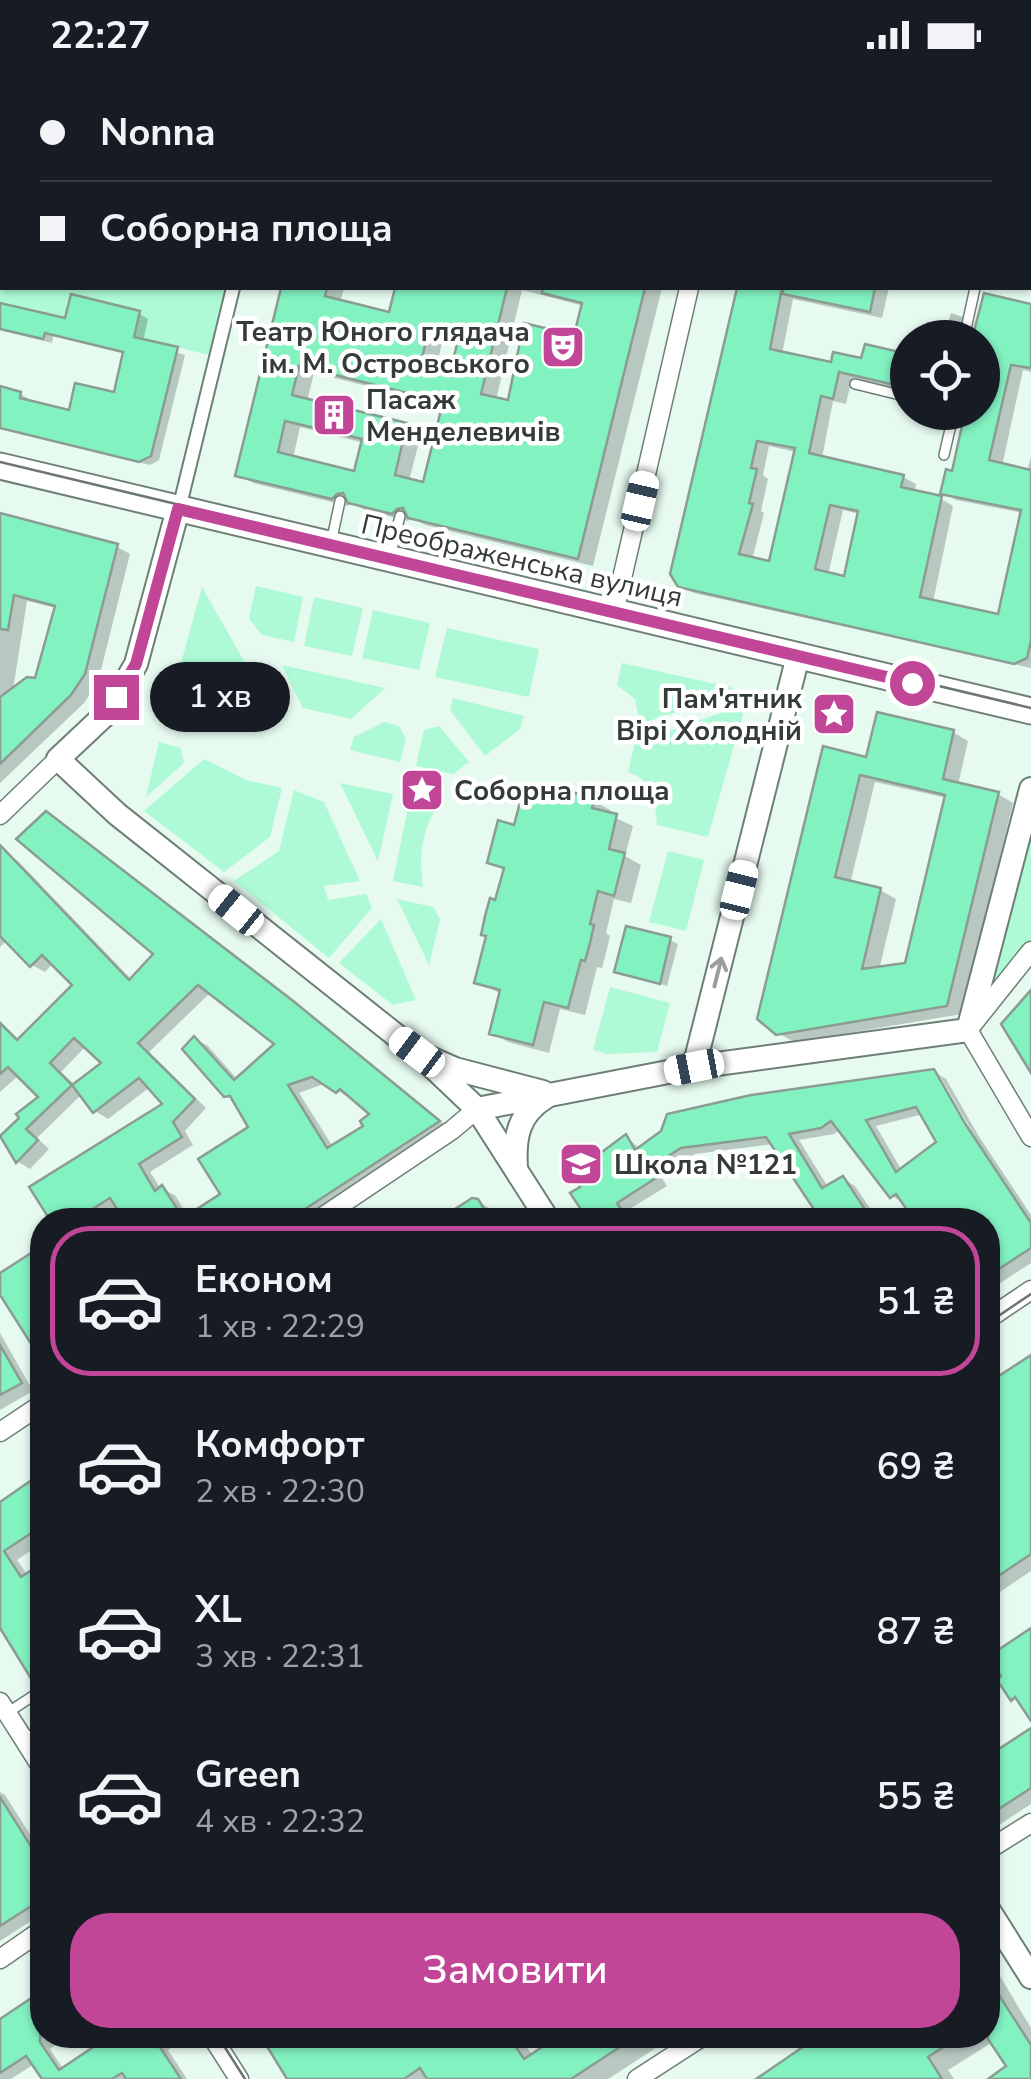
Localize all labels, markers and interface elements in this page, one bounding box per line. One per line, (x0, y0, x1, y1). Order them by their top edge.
text: 22:27 (50, 10, 151, 61)
text: Nonna (100, 107, 216, 158)
text: Соборна площа (100, 203, 393, 254)
place label: Театр Юного глядача ім. М. Островського (236, 313, 530, 383)
map controls (890, 320, 1000, 430)
button: locate (890, 320, 1000, 430)
theatre icon: Театр Юного глядача ім. М. Островського (540, 324, 586, 370)
place label: Пасаж Менделевичів (366, 381, 560, 451)
building icon: Пасаж Менделевичів (311, 392, 357, 438)
car (619, 468, 661, 534)
street label: Преображенська вулиця (357, 505, 686, 616)
route start (890, 661, 935, 706)
callout: 1 хв (151, 662, 291, 732)
route end (94, 675, 139, 720)
text: 1 хв (189, 675, 251, 718)
place label: Пам'ятник Вірі Холодній (616, 680, 802, 750)
place icon: Пам'ятник Вірі Холодній (811, 691, 857, 737)
place icon: Соборна площа (399, 767, 445, 813)
place label: Соборна площа (454, 772, 670, 810)
car (717, 857, 761, 923)
car (203, 879, 269, 941)
one-way arrow (710, 957, 728, 989)
car (384, 1022, 450, 1082)
car (662, 1047, 726, 1087)
school or university icon: Школа №121 (558, 1141, 604, 1187)
place label: Школа №121 (614, 1146, 797, 1184)
text: Економ (195, 1254, 333, 1305)
icon: car (75, 1256, 165, 1346)
text: 51 ₴ (877, 1276, 955, 1327)
text: 1 хв · 22:29 (195, 1305, 365, 1348)
text: Комфорт (195, 1419, 364, 1470)
icon: car (75, 1421, 165, 1511)
text: 69 ₴ (877, 1441, 955, 1492)
text: 2 хв · 22:30 (195, 1470, 365, 1513)
text: XL (195, 1584, 242, 1635)
icon: car (75, 1586, 165, 1676)
text: 87 ₴ (877, 1606, 955, 1657)
text: 3 хв · 22:31 (195, 1635, 365, 1678)
text: Green (195, 1749, 301, 1800)
icon: car (75, 1751, 165, 1841)
text: 55 ₴ (877, 1771, 955, 1822)
text: 4 хв · 22:32 (195, 1800, 365, 1843)
button: Замовити (70, 1913, 960, 2028)

